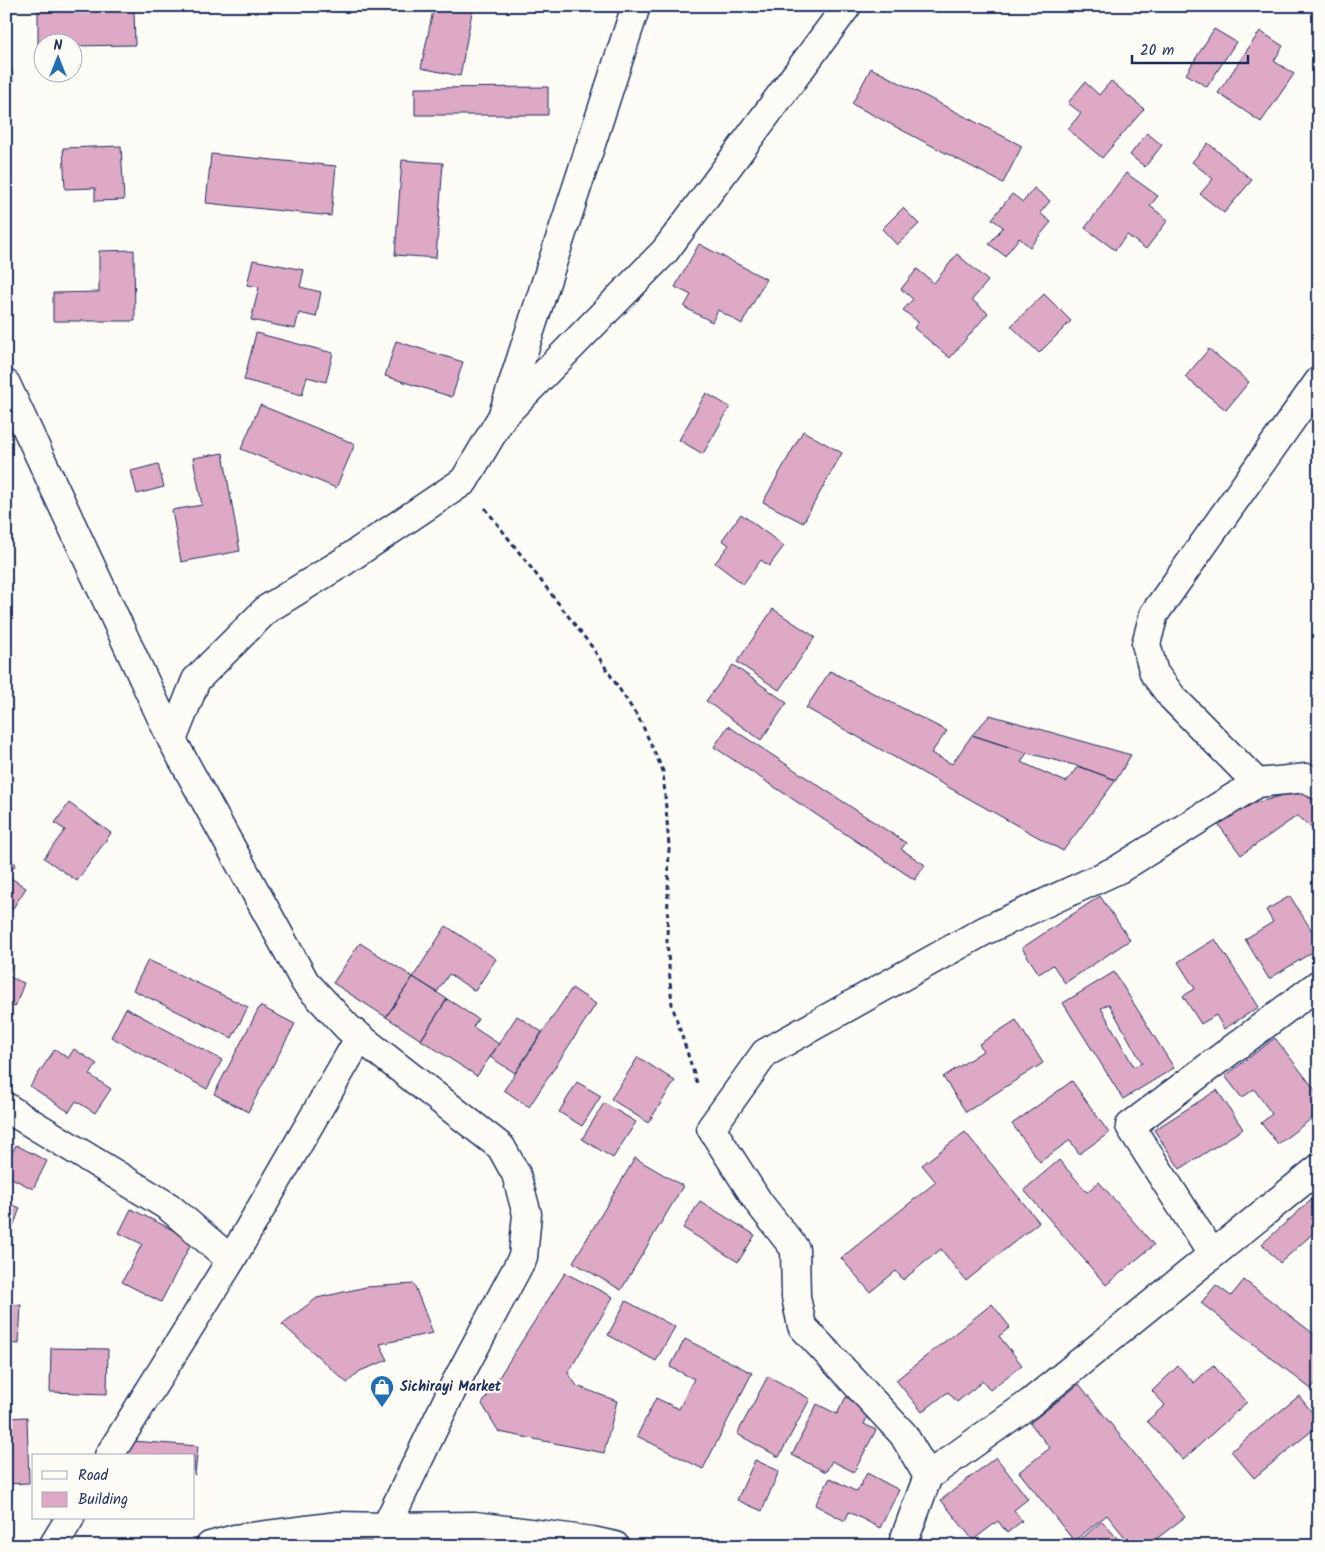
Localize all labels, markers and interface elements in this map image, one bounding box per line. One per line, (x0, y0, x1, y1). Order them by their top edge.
north arrow (32, 32, 82, 82)
scale bar (1132, 32, 1249, 64)
text: N (54, 35, 63, 57)
text: 20 m (1140, 39, 1174, 63)
shop icon: Sichirayi Market (369, 1374, 395, 1408)
place label: Sichirayi Market (400, 1376, 502, 1398)
legend (32, 1454, 195, 1520)
text: Road (78, 1464, 109, 1488)
text: Building (78, 1488, 128, 1512)

